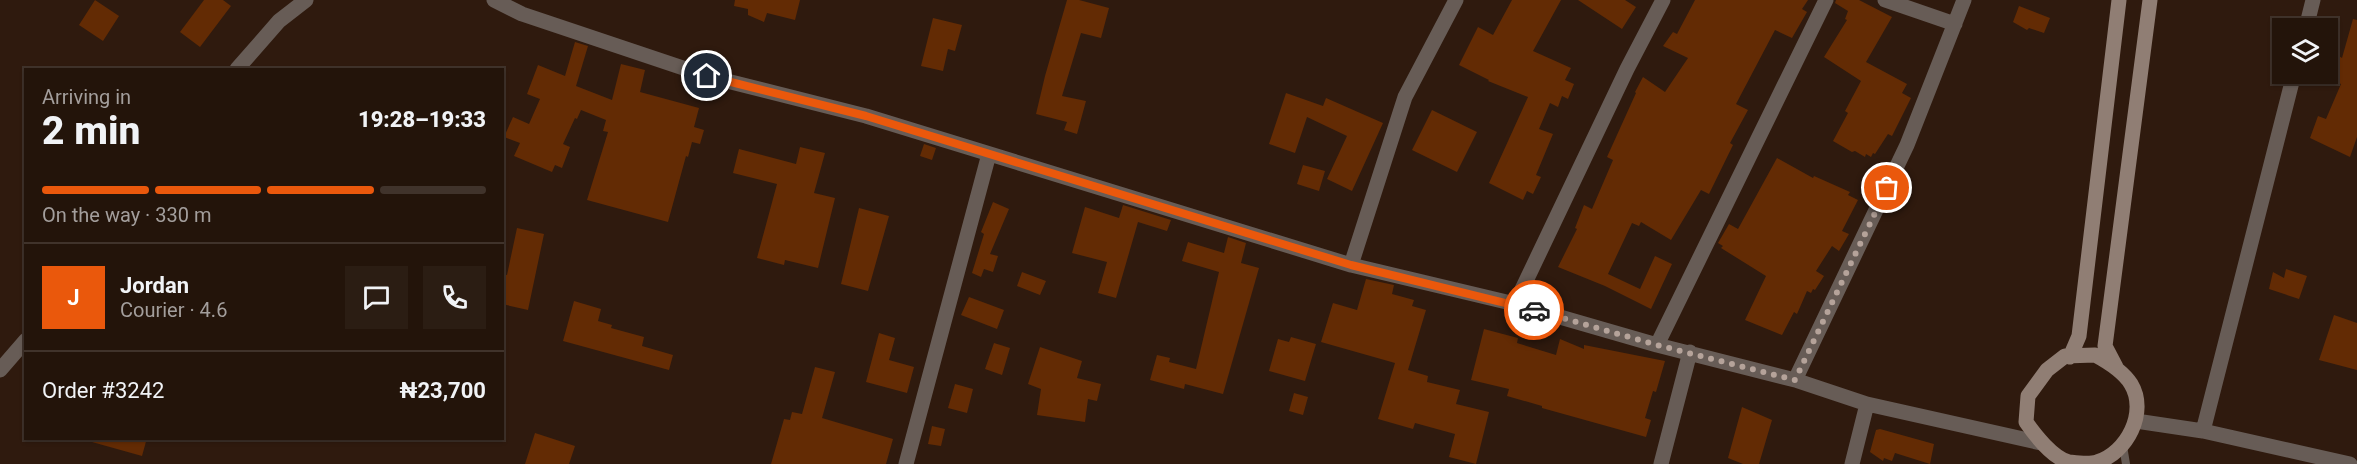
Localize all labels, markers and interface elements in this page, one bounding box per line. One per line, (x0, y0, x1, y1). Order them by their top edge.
map controls (2272, 18, 2338, 84)
button: layers (2272, 18, 2338, 84)
pin (681, 50, 732, 101)
icon: home (690, 59, 723, 92)
text: Arriving in (42, 85, 131, 109)
text: 19:28–19:33 (358, 107, 486, 132)
text: 2 min (42, 108, 140, 154)
pin (1861, 162, 1912, 213)
icon: bag (1870, 171, 1903, 204)
text: On the way · 330 m (42, 203, 211, 227)
button: chat (345, 266, 408, 329)
button: phone (423, 266, 486, 329)
text: Jordan (120, 273, 189, 298)
courier (1504, 280, 1564, 340)
text: J (67, 285, 80, 310)
icon: car (1518, 294, 1551, 327)
text: Courier · 4.6 (120, 298, 227, 322)
text: Order #3242 (42, 378, 164, 403)
text: ₦23,700 (400, 378, 486, 403)

